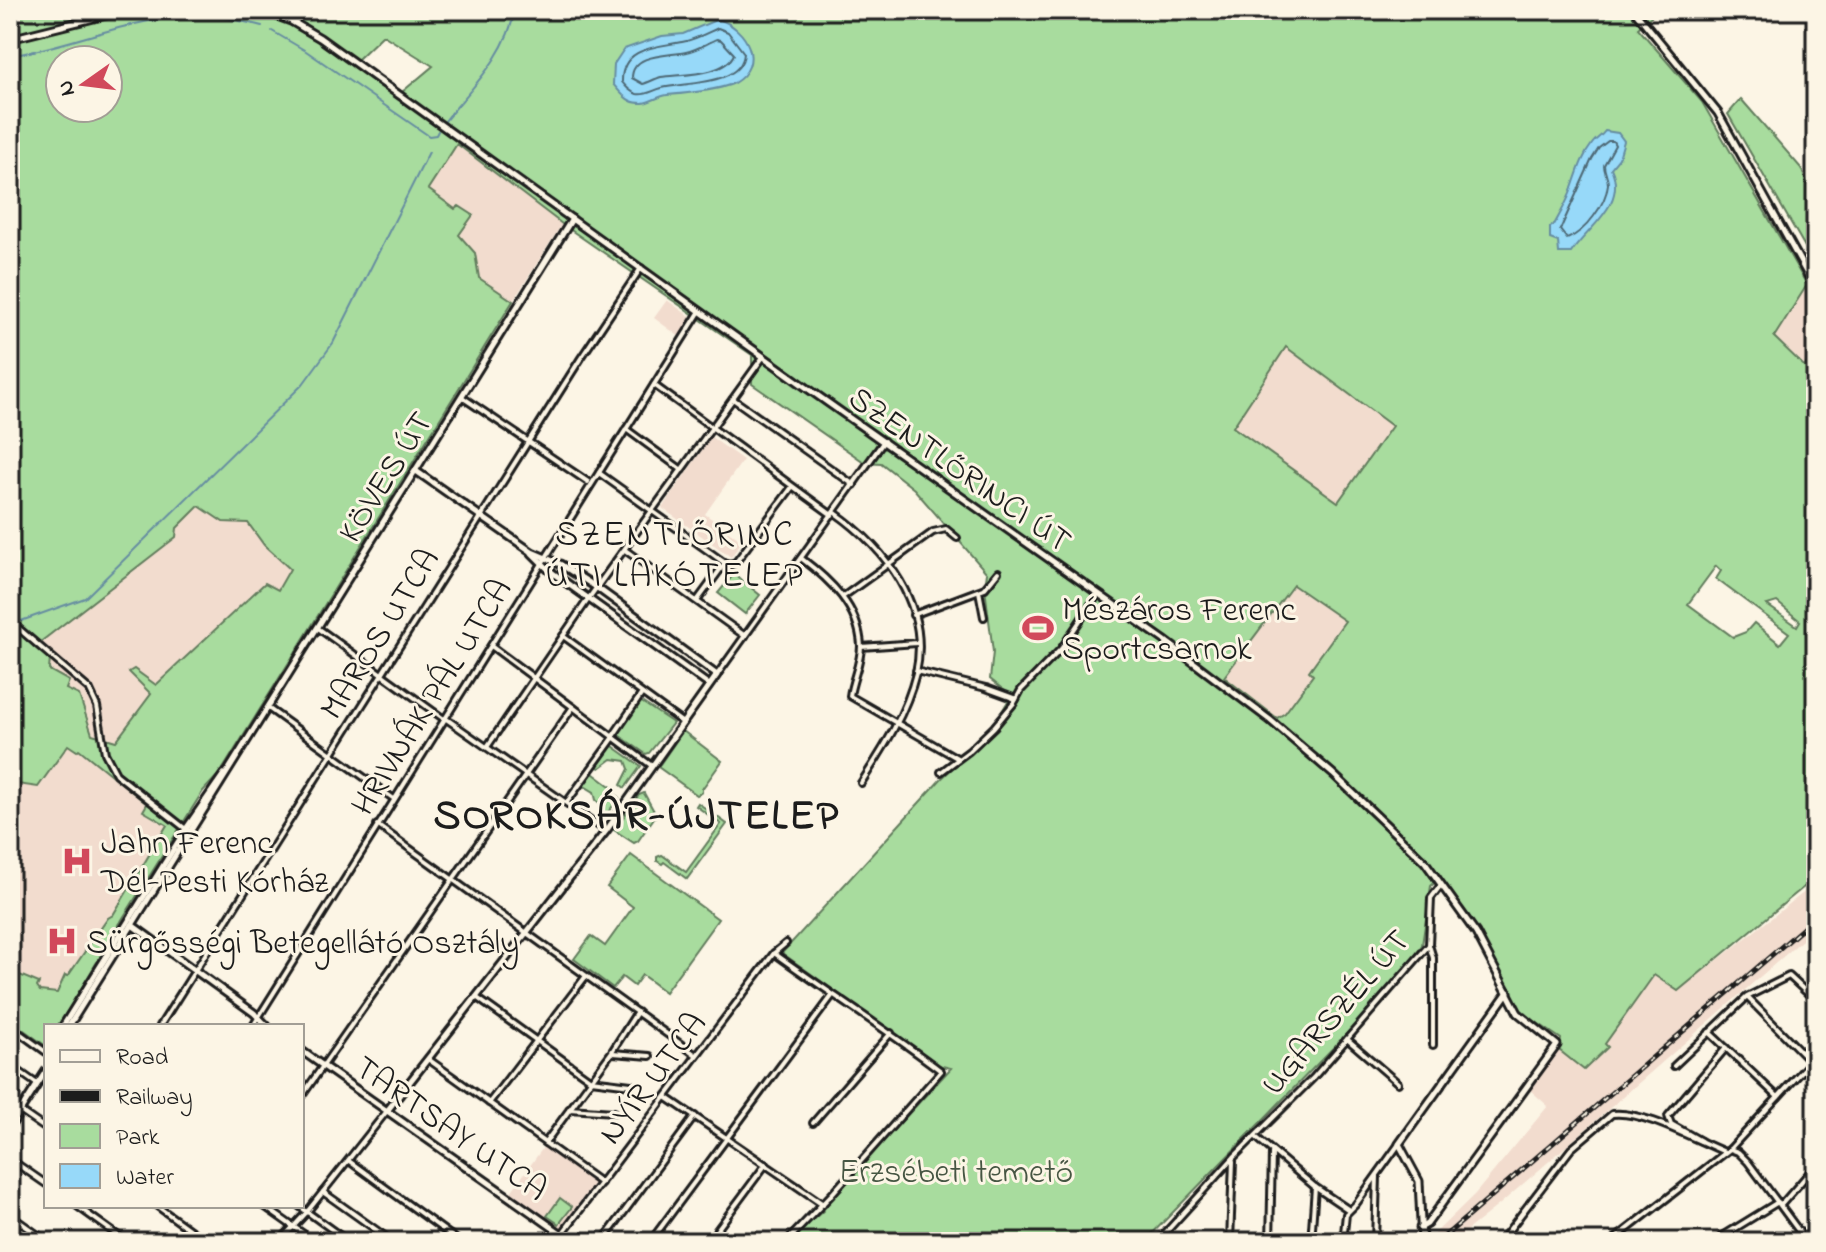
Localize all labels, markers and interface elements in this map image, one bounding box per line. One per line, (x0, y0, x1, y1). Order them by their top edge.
north arrow (44, 44, 124, 124)
text: N (50, 77, 85, 99)
street label: SZENTLŐRINCI ÚT (837, 375, 1081, 567)
street label: KÖVES ÚT (327, 403, 447, 554)
district label: SZENTLŐRINC ÚTI LAKÓTELEP (545, 510, 805, 604)
street label: MAROS UTCA (309, 540, 454, 731)
street label: HRIVNÁK PÁL UTCA (340, 570, 527, 827)
place label: Mészáros Ferenc Sportcsarnok (1062, 587, 1296, 676)
sports icon: Mészáros Ferenc Sportcsarnok (1021, 611, 1055, 645)
district label: SOROKSÁR-ÚJTELEP (434, 787, 840, 848)
place label: Jahn Ferenc Dél-Pesti Kórház (100, 820, 329, 909)
hospital icon: Jahn Ferenc Dél-Pesti Kórház (60, 844, 94, 878)
street label: UGARSZÉL ÚT (1250, 919, 1424, 1108)
place label: Sürgősségi Betegellátó Osztály (86, 920, 519, 970)
hospital icon: Sürgősségi Betegellátó Osztály (45, 924, 79, 958)
street label: NYÍR UTCA (588, 1003, 721, 1156)
legend (44, 1024, 304, 1208)
text: Road (116, 1041, 169, 1076)
street label: TARTSAY UTCA (343, 1045, 557, 1216)
text: Railway (116, 1081, 193, 1117)
text: Park (116, 1121, 160, 1156)
park label: Erzsébeti temető (839, 1149, 1073, 1199)
text: Water (116, 1161, 174, 1196)

